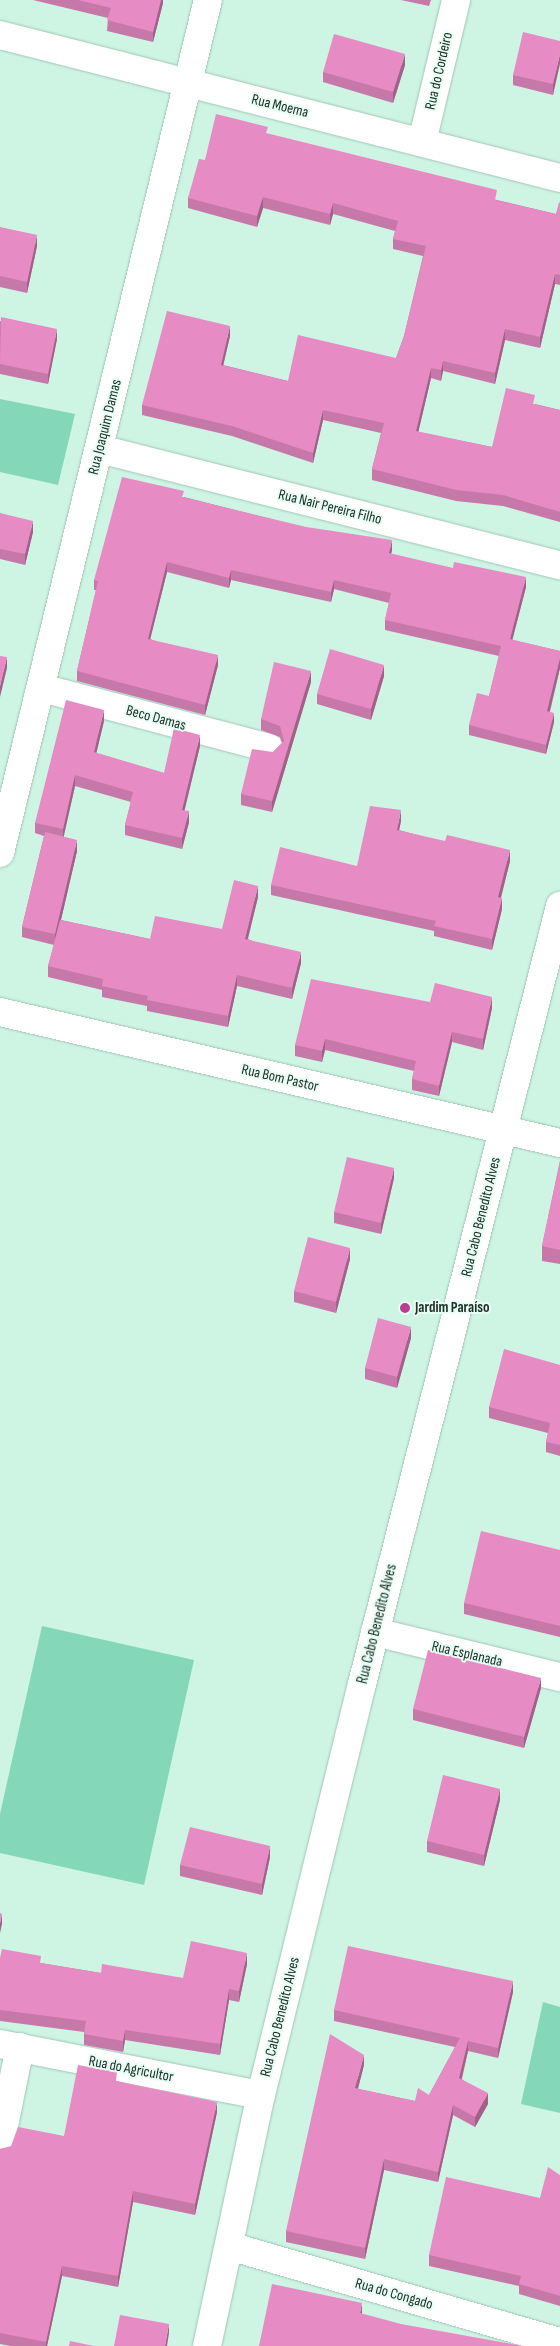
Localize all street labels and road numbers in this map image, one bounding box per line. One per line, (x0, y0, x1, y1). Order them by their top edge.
street label: Rua do Cordeiro (421, 30, 457, 112)
street label: Rua Moema (250, 90, 310, 122)
street label: Rua Joaquim Damas (84, 377, 126, 477)
street label: Rua Nair Pereira Filho (276, 485, 384, 529)
street label: Beco Damas (124, 701, 188, 735)
street label: Rua Bom Pastor (240, 1060, 320, 1096)
street label: Rua Cabo Benedito Alves (457, 1155, 505, 1279)
street label: Rua Cabo Benedito Alves (353, 1562, 401, 1686)
street label: Rua Esplanada (430, 1637, 504, 1671)
street label: Rua Cabo Benedito Alves (256, 1955, 304, 2079)
street label: Rua do Agricultor (87, 2052, 175, 2086)
street label: Rua do Congado (353, 2274, 435, 2314)

